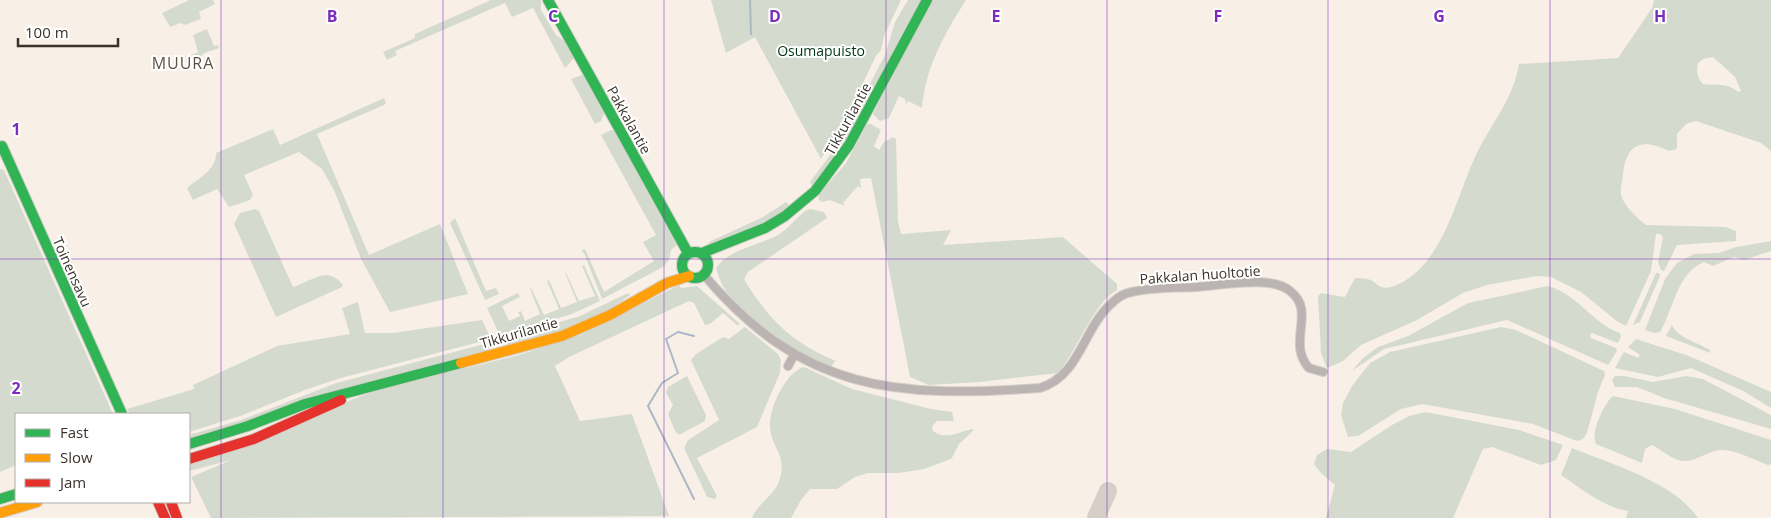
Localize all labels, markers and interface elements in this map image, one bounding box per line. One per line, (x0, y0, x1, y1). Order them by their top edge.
text: B (327, 5, 337, 27)
text: C (548, 5, 558, 27)
text: D (769, 5, 781, 27)
text: E (992, 5, 1001, 27)
text: F (1214, 5, 1222, 27)
text: G (1433, 5, 1445, 27)
text: H (1654, 5, 1666, 27)
scale bar (18, 15, 118, 47)
text: 100 m (25, 22, 69, 42)
park label: Osumapuisto (777, 41, 865, 60)
district label: MUURA (152, 52, 214, 74)
street label: Tikkurilantie (820, 79, 875, 158)
street label: Pakkalantie (603, 82, 656, 157)
text: 1 (11, 118, 21, 140)
street label: Toinensavu (49, 234, 96, 310)
street label: Pakkalan huoltotie (1139, 261, 1261, 288)
street label: Tikkurilantie (478, 312, 560, 353)
text: 2 (11, 377, 21, 399)
legend (15, 413, 190, 503)
text: Fast (60, 422, 89, 442)
text: Slow (60, 447, 93, 467)
text: Jam (58, 472, 86, 492)

